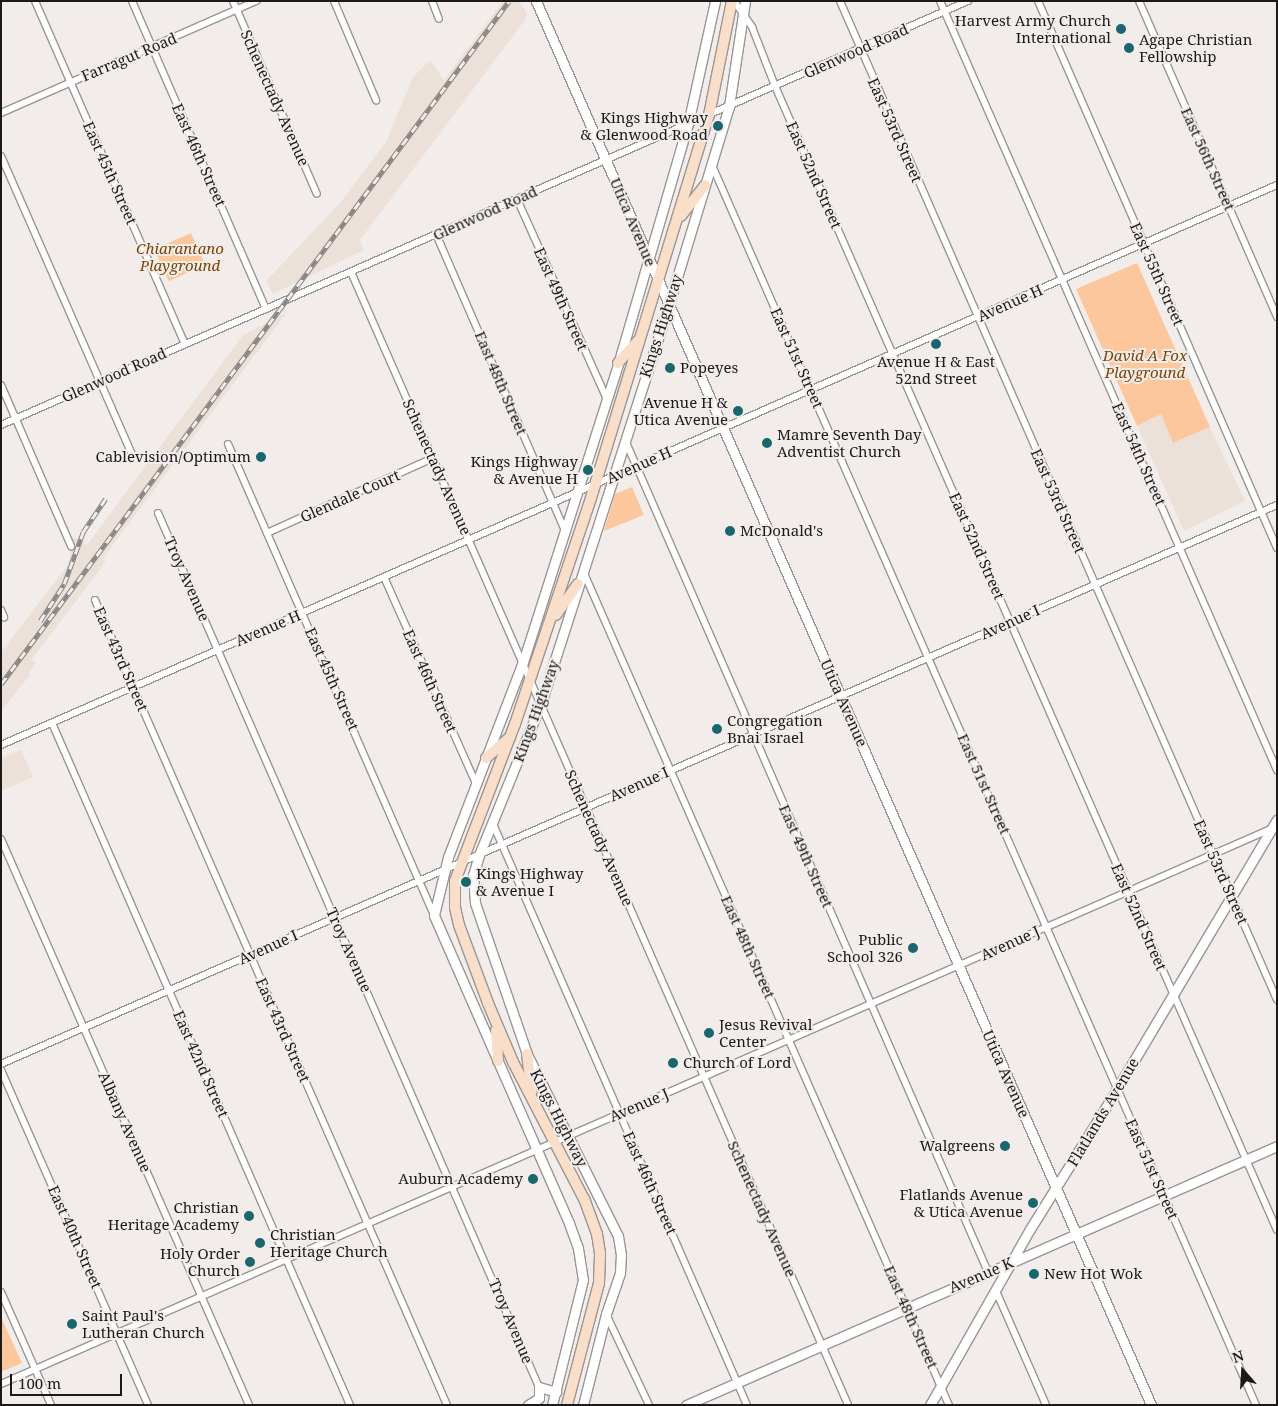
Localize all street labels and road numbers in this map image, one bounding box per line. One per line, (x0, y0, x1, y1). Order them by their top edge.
street label: Glenwood Road (801, 20, 911, 82)
street label: Schenectady Avenue (237, 27, 313, 169)
street label: Farragut Road (79, 29, 179, 85)
street label: East 53rd Street (864, 75, 926, 185)
street label: East 46th Street (168, 101, 230, 209)
street label: East 56th Street (1177, 105, 1239, 213)
street label: East 45th Street (79, 119, 141, 227)
street label: East 52nd Street (782, 119, 846, 231)
street label: Utica Avenue (606, 175, 660, 269)
street label: Glenwood Road (430, 182, 540, 244)
street label: East 55th Street (1126, 220, 1188, 328)
street label: East 49th Street (530, 245, 592, 353)
street label: Kings Highway (636, 272, 686, 380)
street label: Avenue H (975, 281, 1045, 325)
street label: East 51st Street (767, 305, 827, 411)
street label: East 48th Street (471, 328, 531, 438)
street label: Glenwood Road (59, 344, 169, 406)
street label: Schenectady Avenue (399, 396, 475, 538)
street label: East 54th Street (1108, 400, 1170, 508)
street label: Avenue H (604, 443, 674, 487)
street label: East 53rd Street (1027, 446, 1089, 556)
street label: Glendale Court (297, 466, 403, 526)
street label: East 52nd Street (945, 490, 1009, 602)
street label: Troy Avenue (160, 534, 214, 624)
street label: Avenue I (978, 601, 1042, 643)
street label: East 43rd Street (90, 604, 152, 714)
street label: Avenue H (233, 606, 303, 650)
street label: East 45th Street (301, 625, 363, 733)
street label: East 46th Street (399, 627, 461, 735)
street label: Utica Avenue (817, 656, 871, 750)
street label: Kings Highway (509, 657, 563, 765)
street label: East 51st Street (954, 731, 1014, 837)
street label: Avenue I (607, 763, 671, 805)
street label: Schenectady Avenue (561, 767, 637, 909)
street label: East 49th Street (775, 802, 837, 910)
street label: East 53rd Street (1190, 817, 1252, 927)
street label: East 52nd Street (1107, 861, 1171, 973)
street label: East 48th Street (717, 893, 779, 1001)
street label: Troy Avenue (322, 905, 376, 995)
street label: Avenue J (978, 922, 1042, 964)
street label: Avenue I (236, 926, 300, 968)
street label: East 43rd Street (252, 975, 314, 1085)
street label: East 42nd Street (169, 1008, 233, 1120)
street label: Utica Avenue (979, 1027, 1033, 1121)
street label: Flatlands Avenue (1063, 1054, 1143, 1170)
street label: Kings Highway (527, 1066, 591, 1170)
street label: Albany Avenue (95, 1069, 155, 1175)
street label: Avenue J (607, 1084, 671, 1126)
street label: East 51st Street (1122, 1116, 1182, 1222)
street label: East 46th Street (619, 1129, 681, 1237)
street label: Schenectady Avenue (724, 1138, 800, 1280)
street label: East 40th Street (44, 1183, 106, 1291)
street label: Avenue K (946, 1253, 1016, 1297)
street label: East 48th Street (880, 1263, 942, 1371)
street label: Troy Avenue (485, 1276, 537, 1366)

